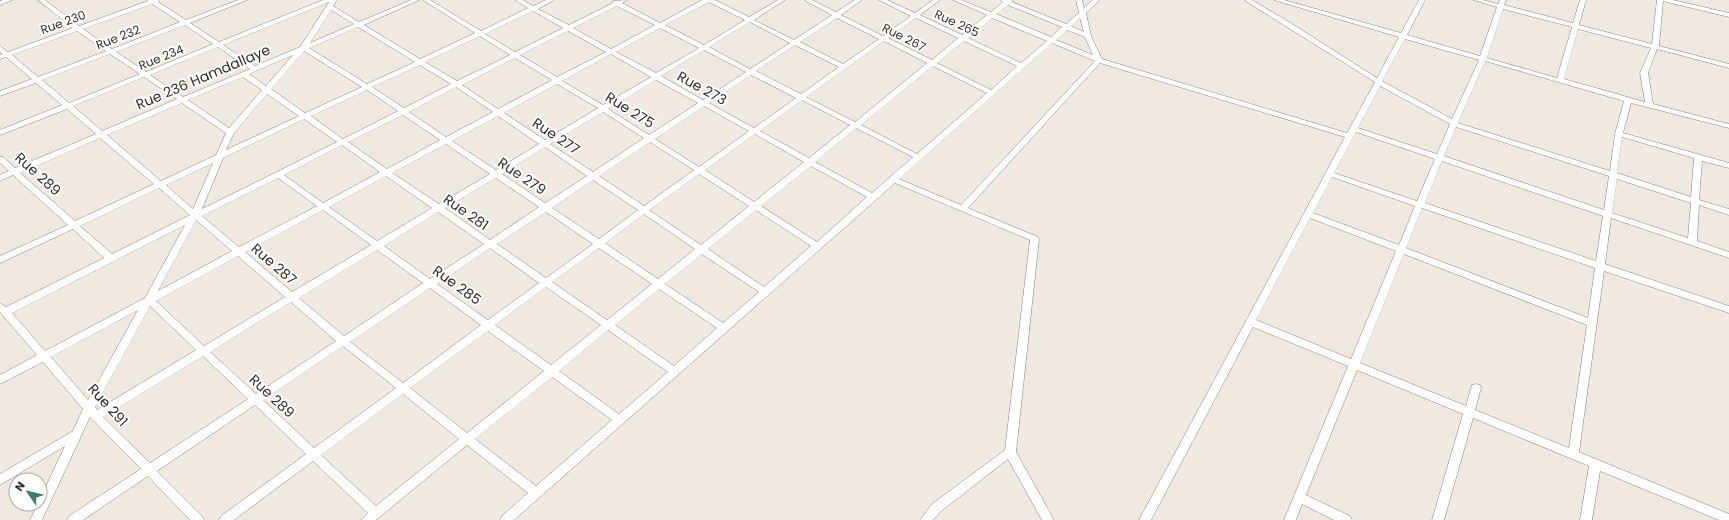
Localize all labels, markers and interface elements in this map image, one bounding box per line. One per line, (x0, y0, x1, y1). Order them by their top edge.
street label: Rue 265 (932, 5, 982, 41)
street label: Rue 230 (38, 6, 88, 38)
street label: Rue 267 (879, 19, 929, 55)
street label: Rue 232 (93, 21, 143, 53)
street label: Rue 236 Hamdallaye (133, 39, 274, 114)
street label: Rue 234 (136, 40, 186, 74)
street label: Rue 273 (674, 66, 730, 110)
street label: Rue 275 (602, 87, 658, 133)
street label: Rue 277 (528, 113, 584, 159)
street label: Rue 289 (11, 148, 65, 200)
street label: Rue 279 (494, 152, 550, 200)
street label: Rue 281 (439, 189, 493, 235)
street label: Rue 287 (247, 239, 301, 290)
street label: Rue 285 (429, 261, 485, 309)
street label: Rue 289 (245, 370, 299, 422)
street label: Rue 291 (83, 379, 133, 431)
north arrow (8, 472, 48, 512)
text: N (11, 478, 29, 494)

